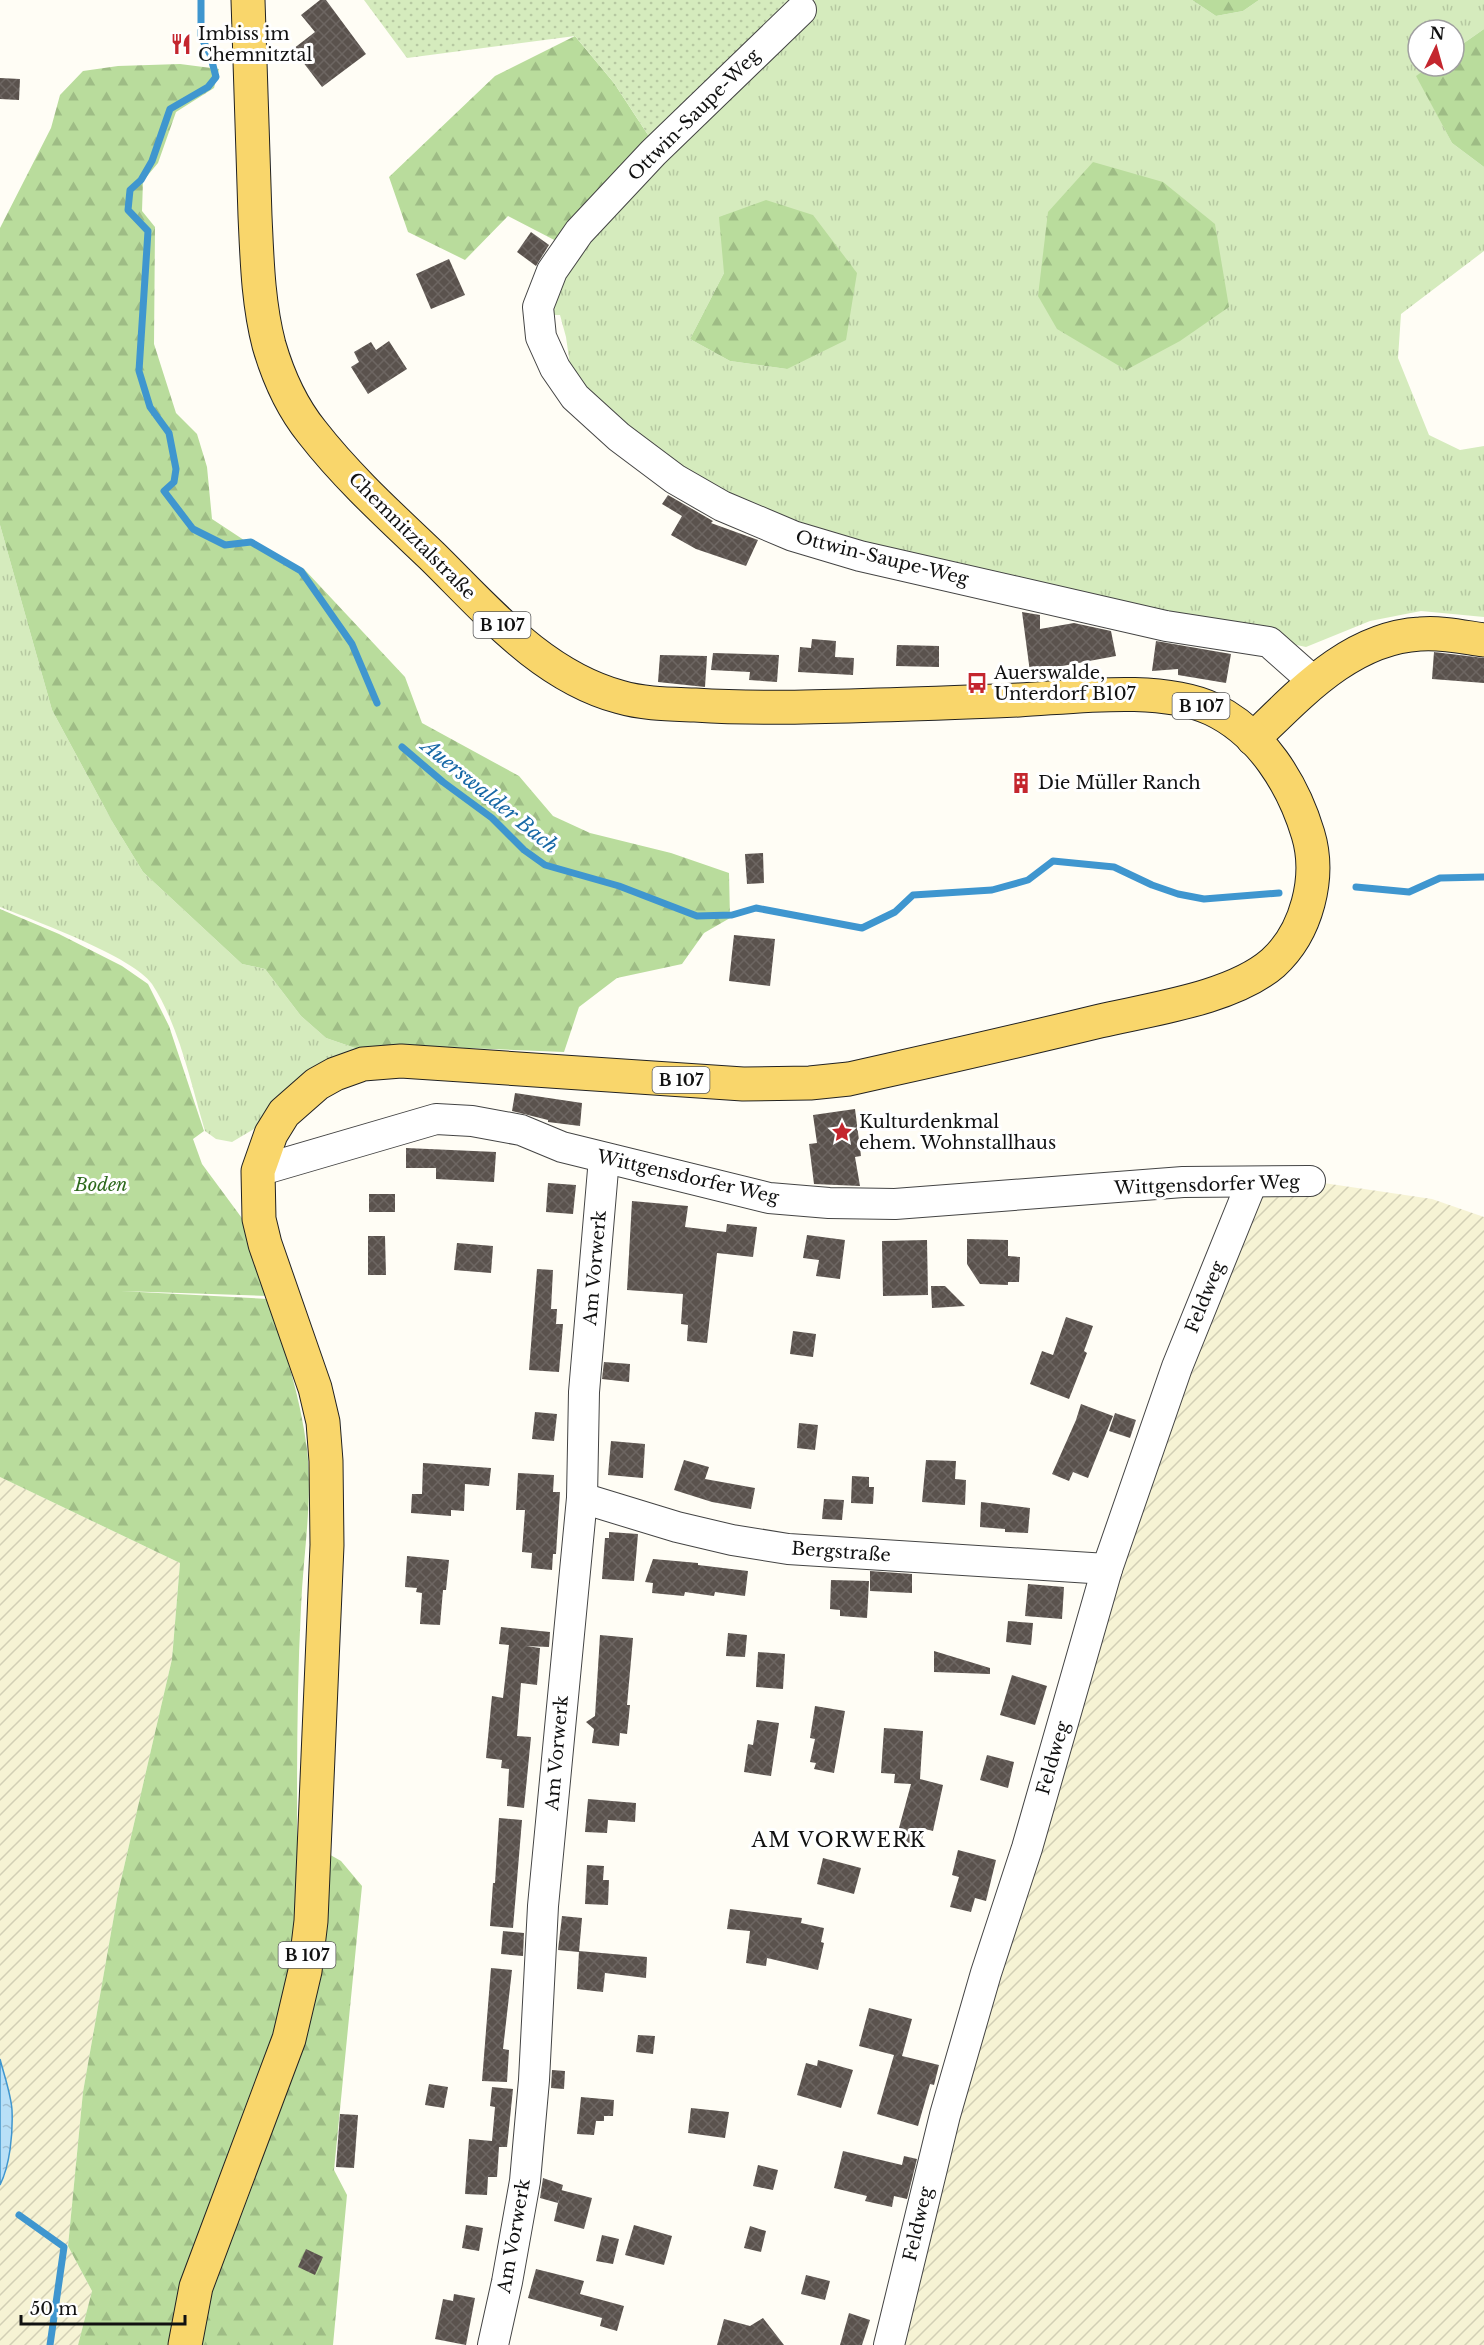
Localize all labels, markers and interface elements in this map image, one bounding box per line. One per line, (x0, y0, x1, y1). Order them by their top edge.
north arrow (1406, 18, 1466, 78)
text: N (1429, 22, 1446, 44)
place label: Imbiss im Chemnitztal (198, 23, 313, 66)
restaurant icon: Imbiss im Chemnitztal (169, 32, 193, 56)
street label: Ottwin-Saupe-Weg (623, 44, 765, 186)
street label: Chemnitztalstraße (344, 468, 480, 604)
street label: Ottwin-Saupe-Weg (793, 526, 971, 590)
road number: B 107 (474, 612, 530, 638)
place label: Auerswalde, Unterdorf B107 (993, 662, 1137, 705)
bus stop icon: Auerswalde, Unterdorf B107 (965, 671, 989, 695)
road number: B 107 (1172, 693, 1230, 719)
water label: Auerswalder Bach (415, 732, 563, 858)
building icon: Die Müller Ranch (1009, 771, 1033, 795)
place label: Die Müller Ranch (1038, 772, 1201, 794)
road number: B 107 (652, 1067, 710, 1093)
place label: Kulturdenkmal ehem. Wohnstallhaus (859, 1111, 1056, 1154)
place icon: Kulturdenkmal ehem. Wohnstallhaus (830, 1120, 854, 1144)
street label: Wittgensdorfer Weg (594, 1145, 781, 1209)
street label: Wittgensdorfer Weg (1113, 1171, 1300, 1199)
park label: Boden (74, 1174, 127, 1196)
street label: Am Vorwerk (579, 1209, 611, 1328)
street label: Feldweg (1181, 1258, 1229, 1336)
street label: Bergstraße (791, 1538, 891, 1566)
street label: Am Vorwerk (541, 1694, 573, 1813)
street label: Feldweg (1032, 1718, 1074, 1797)
district label: AM VORWERK (750, 1828, 927, 1852)
road number: B 107 (278, 1942, 336, 1968)
street label: Am Vorwerk (493, 2177, 535, 2296)
street label: Feldweg (899, 2184, 937, 2263)
scale bar (21, 2288, 184, 2326)
text: 50 m (30, 2298, 78, 2320)

